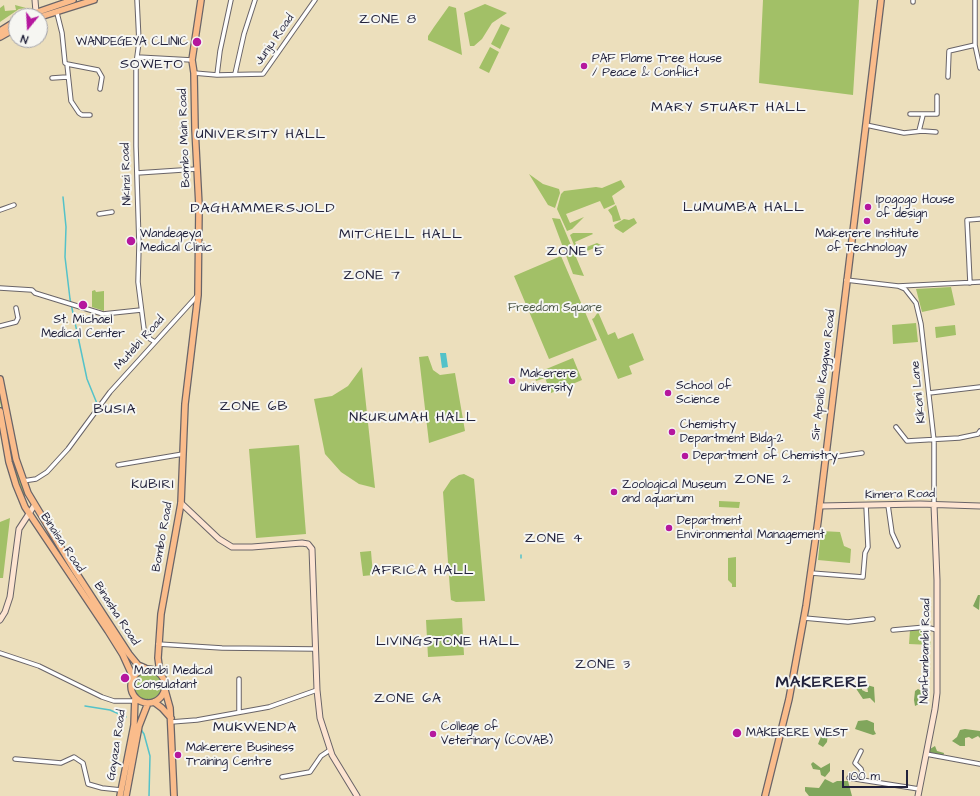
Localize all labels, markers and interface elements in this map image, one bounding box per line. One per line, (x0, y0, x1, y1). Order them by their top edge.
north arrow (8, 8, 48, 48)
street label: Junju Road (252, 12, 298, 68)
district label: ZONE 8 (359, 12, 417, 28)
text: N (19, 31, 30, 47)
place label: WANDEGEYA CLINIC (76, 35, 188, 49)
marker: WANDEGEYA CLINIC (191, 36, 203, 48)
place label: PAF Flame Tree House / Peace & Conflict (592, 52, 722, 80)
district label: SOWETO (120, 57, 184, 73)
marker: PAF Flame Tree House / Peace & Conflict (579, 61, 589, 71)
street label: Bombo Main Road (176, 88, 194, 188)
district label: MARY STUART HALL (651, 100, 807, 116)
district label: UNIVERSITY HALL (196, 127, 326, 143)
street label: Nkinzi Road (119, 142, 135, 206)
place label: Ipogogo House of design (876, 193, 955, 221)
district label: LUMUMBA HALL (683, 200, 805, 216)
district label: DAGHAMMERSJOLD (190, 201, 336, 217)
marker: Ipogogo House of design (863, 202, 873, 212)
marker: Makerere Institute of Technology (862, 216, 872, 226)
place label: Wandegeya Medical Clinic (140, 227, 212, 255)
district label: MITCHELL HALL (339, 227, 463, 243)
place label: Makerere Institute of Technology (815, 227, 919, 255)
marker: Wandegeya Medical Clinic (125, 235, 137, 247)
district label: ZONE 5 (547, 244, 605, 260)
district label: ZONE 7 (343, 268, 401, 284)
marker: St. Michael Medical Center (77, 299, 89, 311)
park label: Freedom Square (508, 301, 602, 315)
street label: Sir Apollo Kaggwa Road (809, 309, 839, 441)
place label: St. Michael Medical Center (41, 313, 125, 341)
street label: Mutebi Road (112, 313, 168, 373)
street label: Kikoni Lane (909, 360, 929, 424)
place label: Makerere University (520, 367, 576, 395)
marker: Makerere University (507, 376, 517, 386)
place label: School of Science (676, 379, 731, 407)
marker: School of Science (663, 388, 673, 398)
district label: ZONE 6B (220, 399, 288, 415)
district label: BUSIA (94, 402, 136, 418)
district label: NKURUMAH HALL (349, 410, 477, 426)
place label: Chemistry Department Bldg-2 (680, 418, 783, 446)
marker: Chemistry Department Bldg-2 (667, 427, 677, 437)
place label: Department of Chemistry (693, 449, 838, 463)
marker: Department of Chemistry (680, 451, 690, 461)
district label: ZONE 2 (734, 472, 792, 488)
district label: KUBIRI (131, 477, 175, 493)
place label: Zoological Museum and aquarium (622, 478, 726, 506)
marker: Zoological Museum and aquarium (609, 487, 619, 497)
street label: Kimera Road (865, 487, 935, 503)
street label: Bombo Road (150, 501, 176, 573)
street label: Binaisa Road (37, 510, 87, 576)
place label: Department Environmental Management (677, 514, 824, 542)
marker: Department Environmental Management (664, 523, 674, 533)
district label: ZONE 4 (525, 531, 583, 547)
district label: AFRICA HALL (371, 563, 475, 579)
street label: Binasha Road (90, 580, 142, 648)
street label: Nanfumbambi Road (918, 598, 934, 704)
district label: LIVINGSTONE HALL (376, 634, 520, 650)
district label: ZONE 3 (575, 657, 631, 673)
place label: Mambi Medical Consulatant (134, 664, 213, 692)
marker: Mambi Medical Consulatant (119, 672, 131, 684)
district label: MAKERERE (776, 674, 868, 694)
district label: ZONE 6A (374, 691, 442, 707)
street label: Gayaza Road (104, 709, 130, 781)
district label: MUKWENDA (213, 720, 297, 736)
place label: College of Veterinary (COVAB) (441, 720, 553, 748)
place label: MAKERERE WEST (746, 726, 848, 740)
marker: MAKERERE WEST (731, 727, 743, 739)
marker: College of Veterinary (COVAB) (428, 729, 438, 739)
place label: Makerere Business Training Centre (186, 741, 294, 769)
marker: Makerere Business Training Centre (173, 750, 183, 760)
scale bar (844, 762, 910, 788)
text: 100 m (849, 768, 880, 785)

